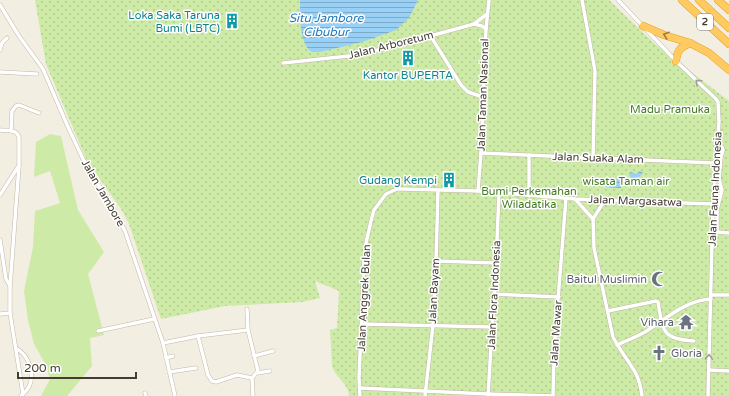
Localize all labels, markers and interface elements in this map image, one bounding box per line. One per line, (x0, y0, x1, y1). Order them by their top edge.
place label: Loka Saka Taruna Bumi (LBTC) (128, 9, 220, 35)
water label: Situ Jambore Cibubur (289, 11, 365, 39)
building icon: Loka Saka Taruna Bumi (LBTC) (223, 12, 241, 30)
road number: 2 (697, 14, 713, 30)
street label: Jalan Arboretum (347, 28, 435, 62)
one-way arrow (663, 32, 670, 40)
street label: Jalan Taman Nasional (475, 38, 491, 152)
building icon: Kantor BUPERTA (399, 49, 417, 67)
place label: Kantor BUPERTA (363, 69, 453, 82)
one-way arrow (695, 79, 703, 87)
park label: Madu Pramuka (630, 103, 710, 116)
street label: Jalan Fauna Indonesia (706, 131, 724, 247)
street label: Jalan Suaka Alam (552, 150, 644, 166)
street label: Jalan Jambore (79, 157, 127, 229)
building icon: Gudang Kempi (440, 171, 458, 189)
place label: Gudang Kempi (359, 174, 437, 187)
park label: wisata Taman air (583, 175, 670, 188)
park label: Bumi Perkemahan Wiladatika (481, 185, 577, 211)
street label: Jalan Margasatwa (588, 193, 682, 209)
street label: Jalan Flora Indonesia (485, 240, 503, 350)
street label: Jalan Anggrek Bulan (355, 244, 373, 352)
street label: Jalan Bayam (426, 258, 442, 324)
mosque icon: Baitul Muslimin (650, 270, 668, 288)
place label: Baitul Muslimin (566, 273, 647, 286)
street label: Jalan Mawar (547, 299, 565, 366)
temple icon: Vihara (677, 313, 695, 331)
place label: Vihara (640, 316, 674, 329)
church icon: Gloria (650, 344, 668, 362)
place label: Gloria (671, 347, 702, 360)
scale bar (18, 354, 136, 380)
one-way arrow (705, 354, 714, 360)
text: 200 m (24, 361, 61, 375)

